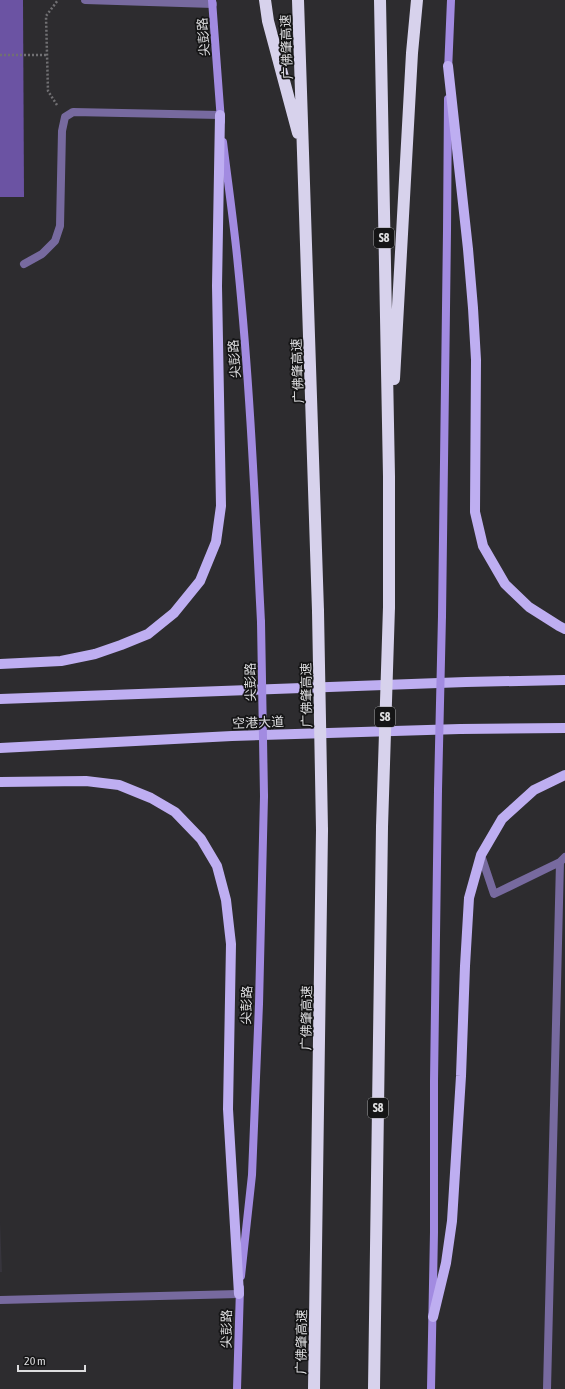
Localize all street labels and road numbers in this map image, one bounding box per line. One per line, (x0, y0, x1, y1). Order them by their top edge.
street label: 广佛肇高速 (278, 14, 295, 80)
street label: 尖彭路 (195, 17, 212, 57)
road number: S8 (374, 228, 394, 248)
street label: 广佛肇高速 (289, 338, 306, 404)
street label: 尖彭路 (226, 339, 243, 379)
street label: 尖彭路 (243, 662, 258, 702)
street label: 广佛肇高速 (298, 662, 315, 728)
road number: S8 (375, 707, 395, 727)
street label: 空港大道 (232, 714, 284, 731)
street label: 尖彭路 (238, 985, 255, 1025)
street label: 广佛肇高速 (298, 985, 315, 1051)
road number: S8 (368, 1098, 388, 1118)
street label: 尖彭路 (219, 1309, 234, 1349)
street label: 广佛肇高速 (293, 1309, 310, 1375)

